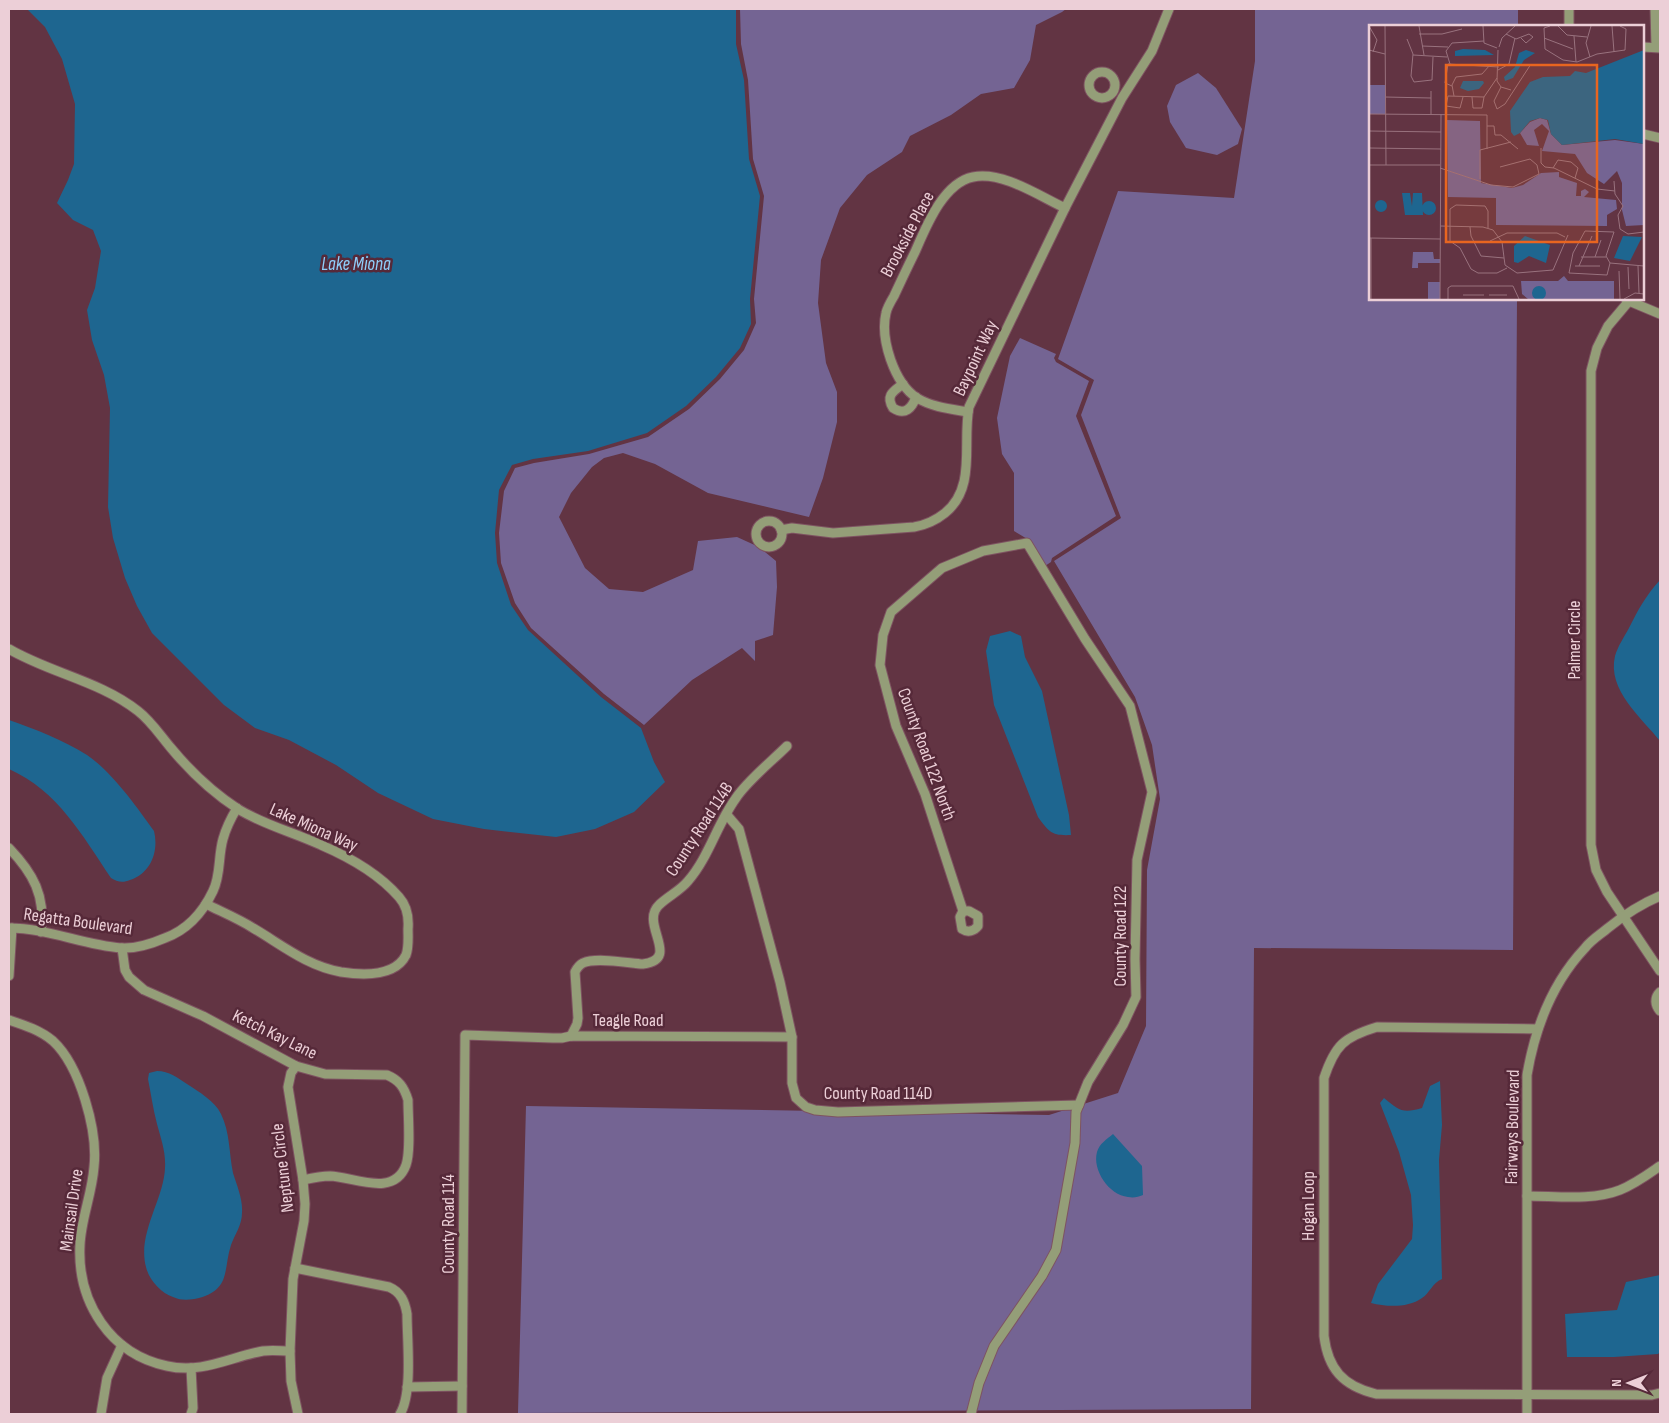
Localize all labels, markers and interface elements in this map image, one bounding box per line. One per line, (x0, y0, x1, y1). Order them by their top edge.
inset map (1369, 25, 1644, 300)
street label: Brookside Place (876, 188, 939, 281)
water label: Lake Miona (321, 253, 391, 276)
street label: Baypoint Way (949, 317, 1002, 399)
street label: Palmer Circle (1564, 600, 1585, 680)
street label: County Road 122 North (893, 685, 960, 823)
street label: County Road 114B (661, 778, 738, 880)
street label: Lake Miona Way (266, 799, 361, 856)
street label: County Road 122 (1110, 886, 1131, 986)
street label: Regatta Boulevard (22, 903, 134, 940)
street label: Ketch Kay Lane (229, 1005, 320, 1064)
street label: Teagle Road (593, 1010, 663, 1031)
street label: Fairways Boulevard (1501, 1070, 1524, 1184)
street label: County Road 114D (824, 1083, 932, 1104)
street label: Neptune Circle (267, 1122, 298, 1214)
street label: Mainsail Drive (55, 1168, 88, 1253)
street label: Hogan Loop (1298, 1171, 1319, 1241)
street label: County Road 114 (438, 1174, 459, 1274)
north arrow (1604, 1358, 1654, 1408)
text: N (1608, 1379, 1625, 1387)

